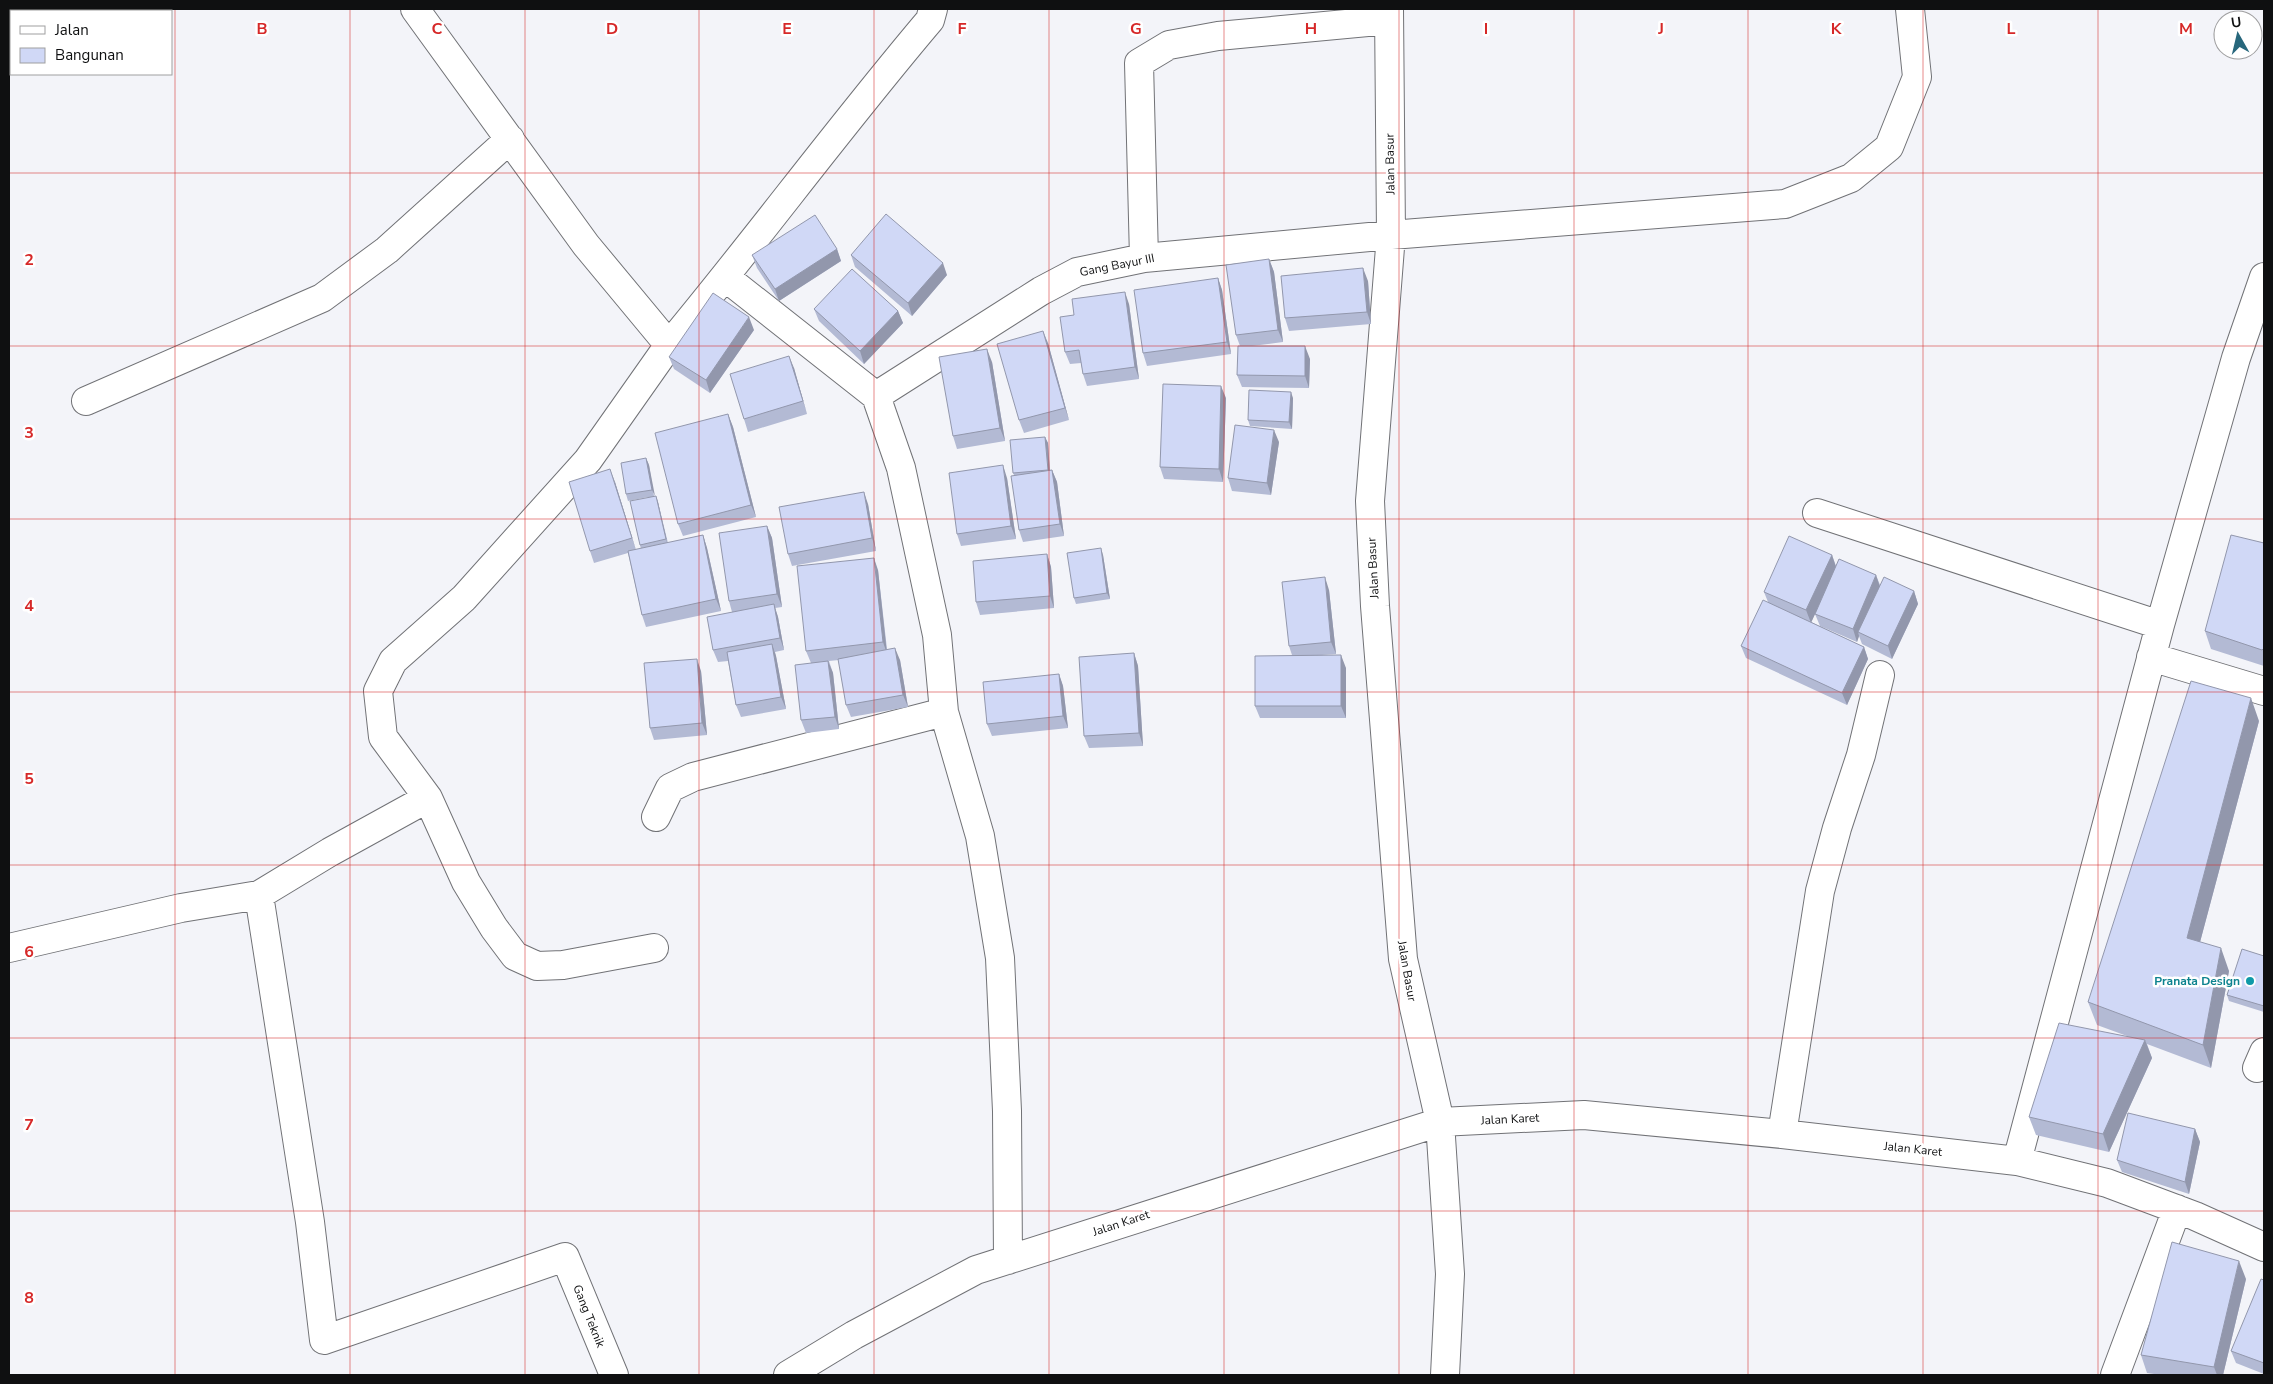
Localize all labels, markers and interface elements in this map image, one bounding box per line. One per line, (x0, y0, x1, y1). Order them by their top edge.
legend (10, 10, 172, 75)
north arrow (2213, 10, 2263, 60)
text: U (2230, 12, 2243, 33)
text: B (256, 18, 268, 40)
text: C (432, 18, 443, 40)
text: D (606, 18, 618, 40)
text: E (782, 18, 792, 40)
text: F (958, 18, 967, 40)
text: G (1130, 18, 1142, 40)
text: H (1305, 18, 1317, 40)
text: I (1484, 18, 1488, 40)
text: J (1657, 18, 1664, 40)
text: K (1831, 18, 1843, 40)
text: L (2007, 18, 2016, 40)
text: M (2179, 18, 2193, 40)
text: Jalan (54, 20, 89, 40)
text: Bangunan (55, 45, 124, 65)
street label: Jalan Basur (1381, 133, 1399, 196)
text: 2 (24, 249, 34, 271)
street label: Gang Bayur III (1078, 250, 1156, 280)
text: 3 (24, 422, 34, 444)
street label: Jalan Basur (1363, 536, 1383, 600)
text: 4 (24, 595, 34, 617)
text: 5 (24, 768, 34, 790)
street label: Jalan Basur (1394, 938, 1420, 1003)
text: 6 (24, 941, 34, 963)
place label: Pranata Design (2154, 973, 2240, 989)
marker: Pranata Design (2244, 975, 2256, 987)
street label: Jalan Karet (1479, 1109, 1541, 1129)
text: 7 (24, 1114, 34, 1136)
street label: Jalan Karet (1882, 1138, 1944, 1160)
street label: Jalan Karet (1090, 1206, 1152, 1240)
street label: Gang Teknik (569, 1282, 609, 1351)
text: 8 (24, 1287, 34, 1309)

